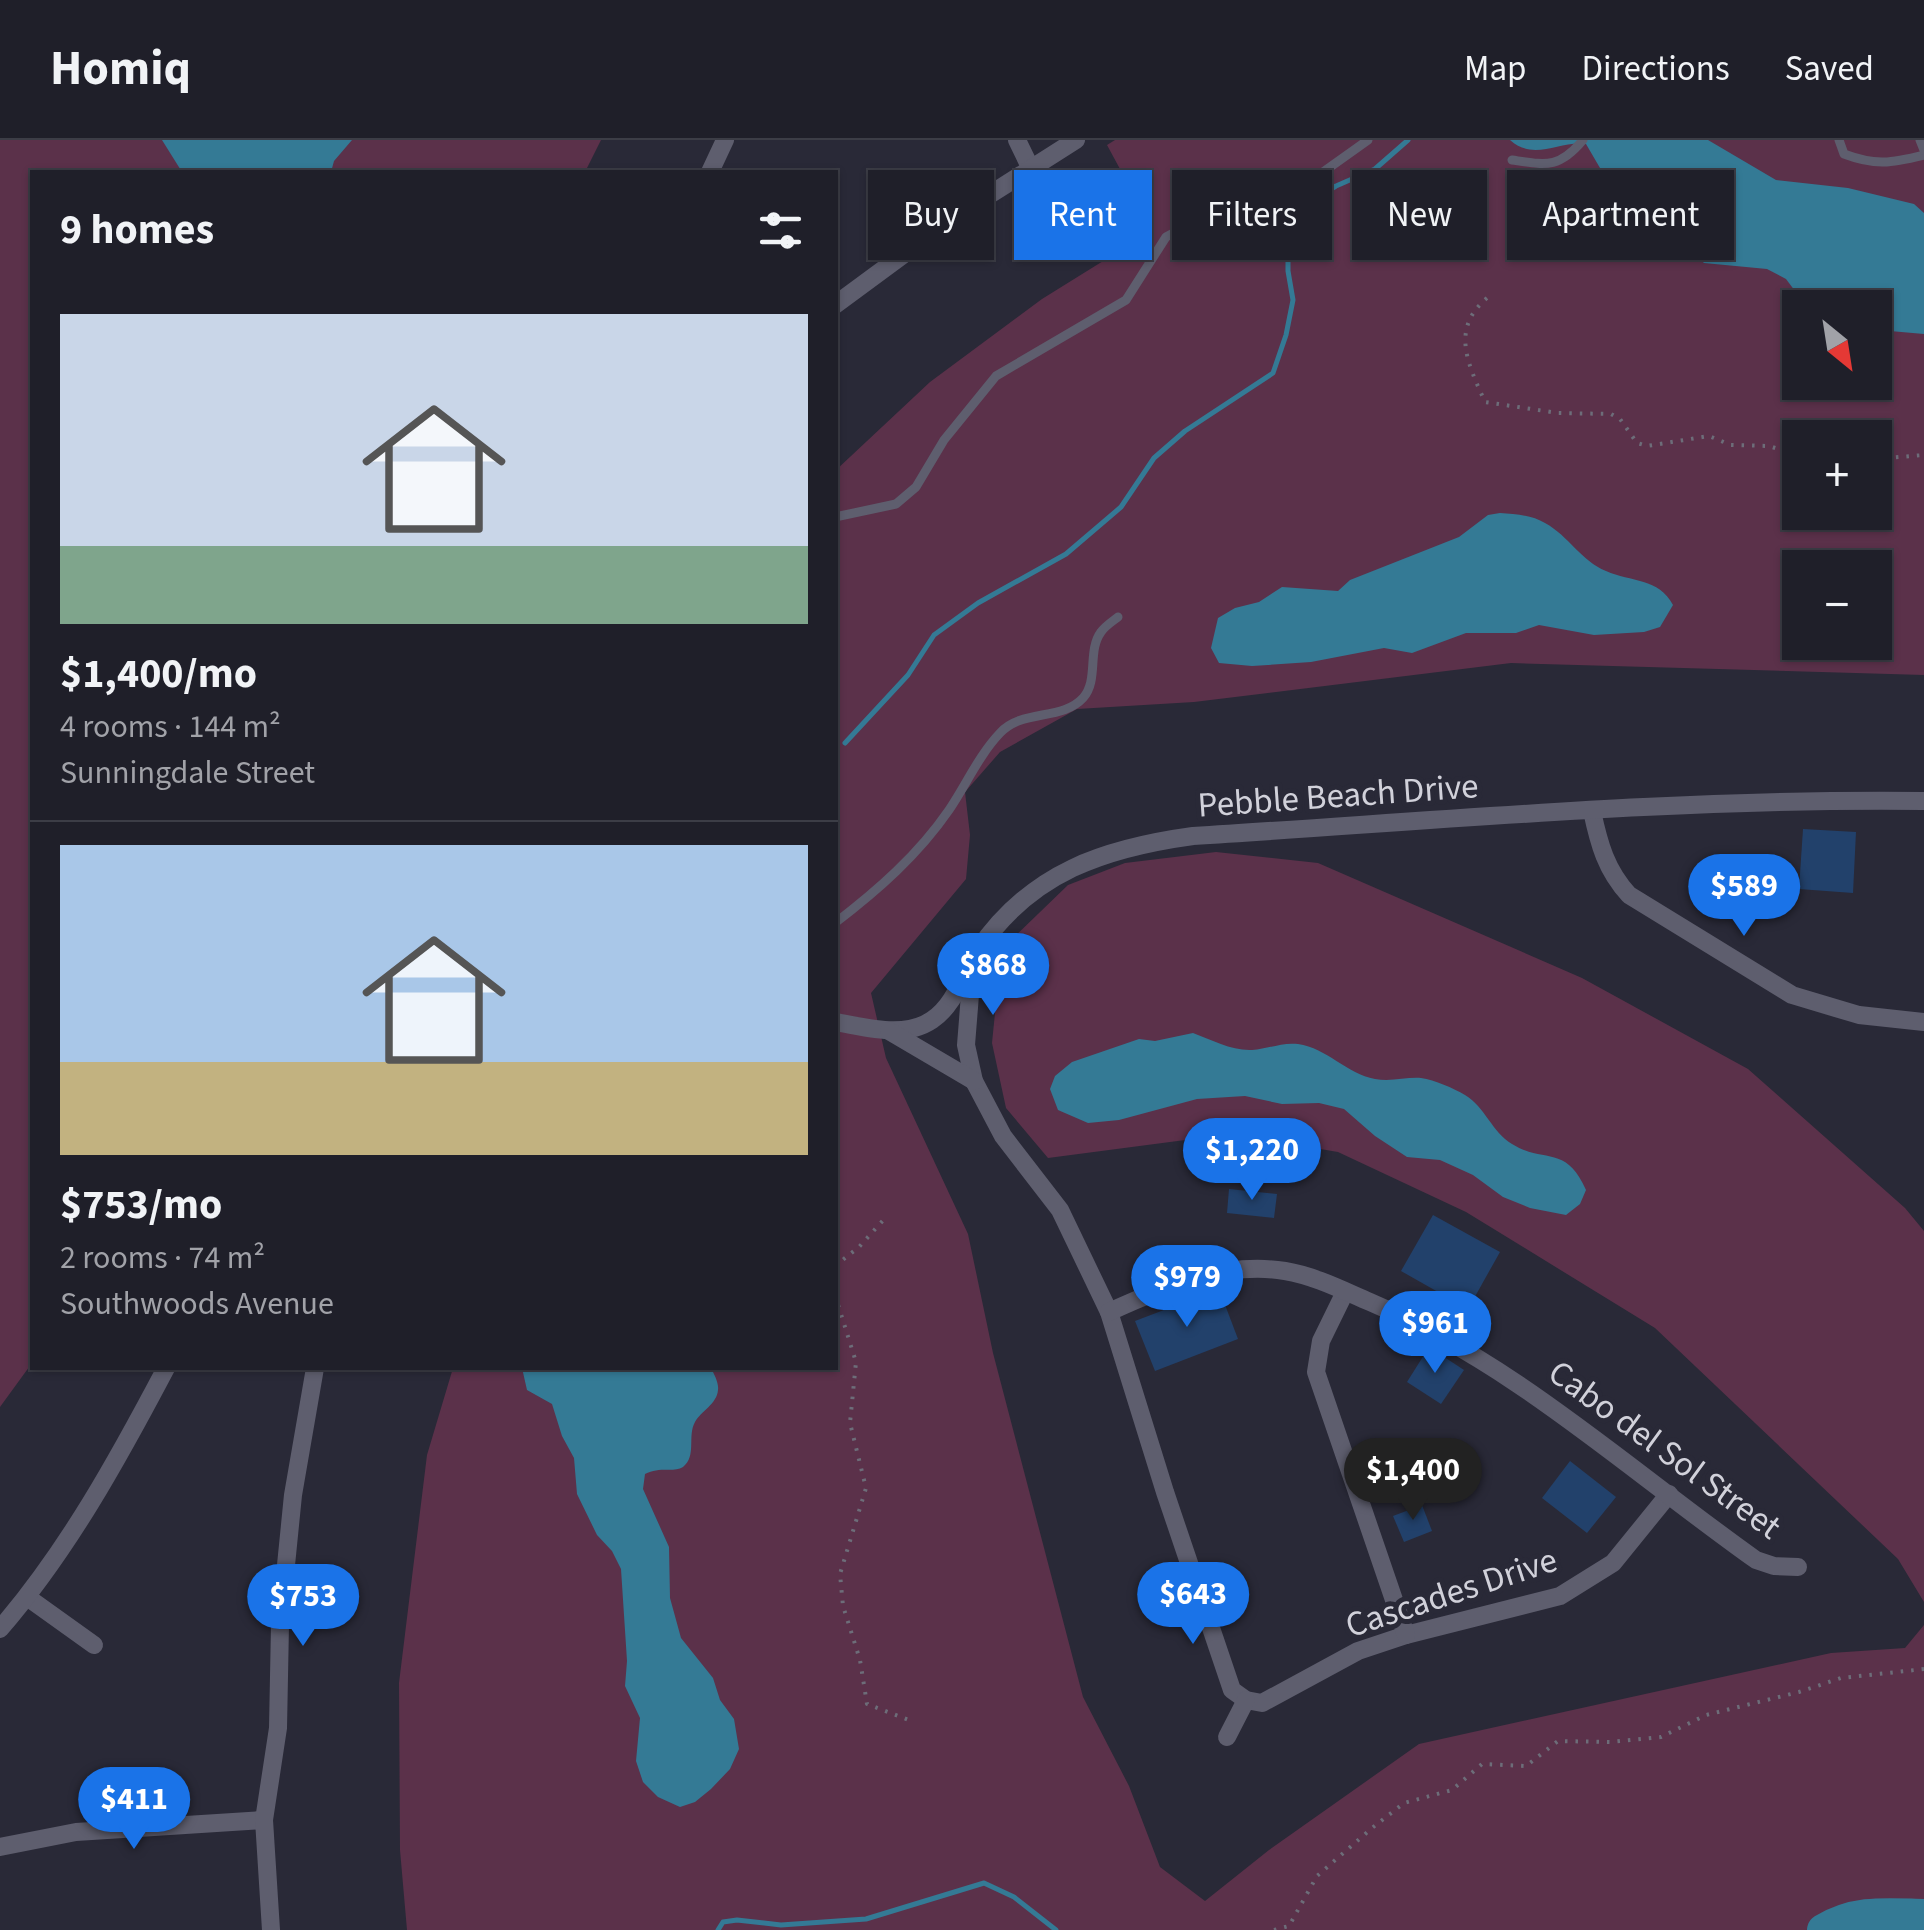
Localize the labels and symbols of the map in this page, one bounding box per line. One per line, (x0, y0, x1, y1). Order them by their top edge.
north arrow (1782, 290, 1892, 400)
street label: Pebble Beach Drive (1196, 761, 1480, 831)
pin: $589 (1685, 854, 1803, 939)
pin: $868 (934, 933, 1052, 1018)
pin: $1,220 (1171, 1118, 1333, 1203)
pin: $979 (1128, 1245, 1246, 1330)
pin: $961 (1376, 1291, 1494, 1376)
street label: Cabo del Sol Street (1538, 1348, 1791, 1552)
pin: $1,400 (1332, 1438, 1494, 1523)
street label: Cascades Drive (1339, 1535, 1564, 1651)
pin: $643 (1134, 1562, 1252, 1647)
pin: $753 (244, 1564, 362, 1649)
pin: $411 (75, 1767, 193, 1852)

